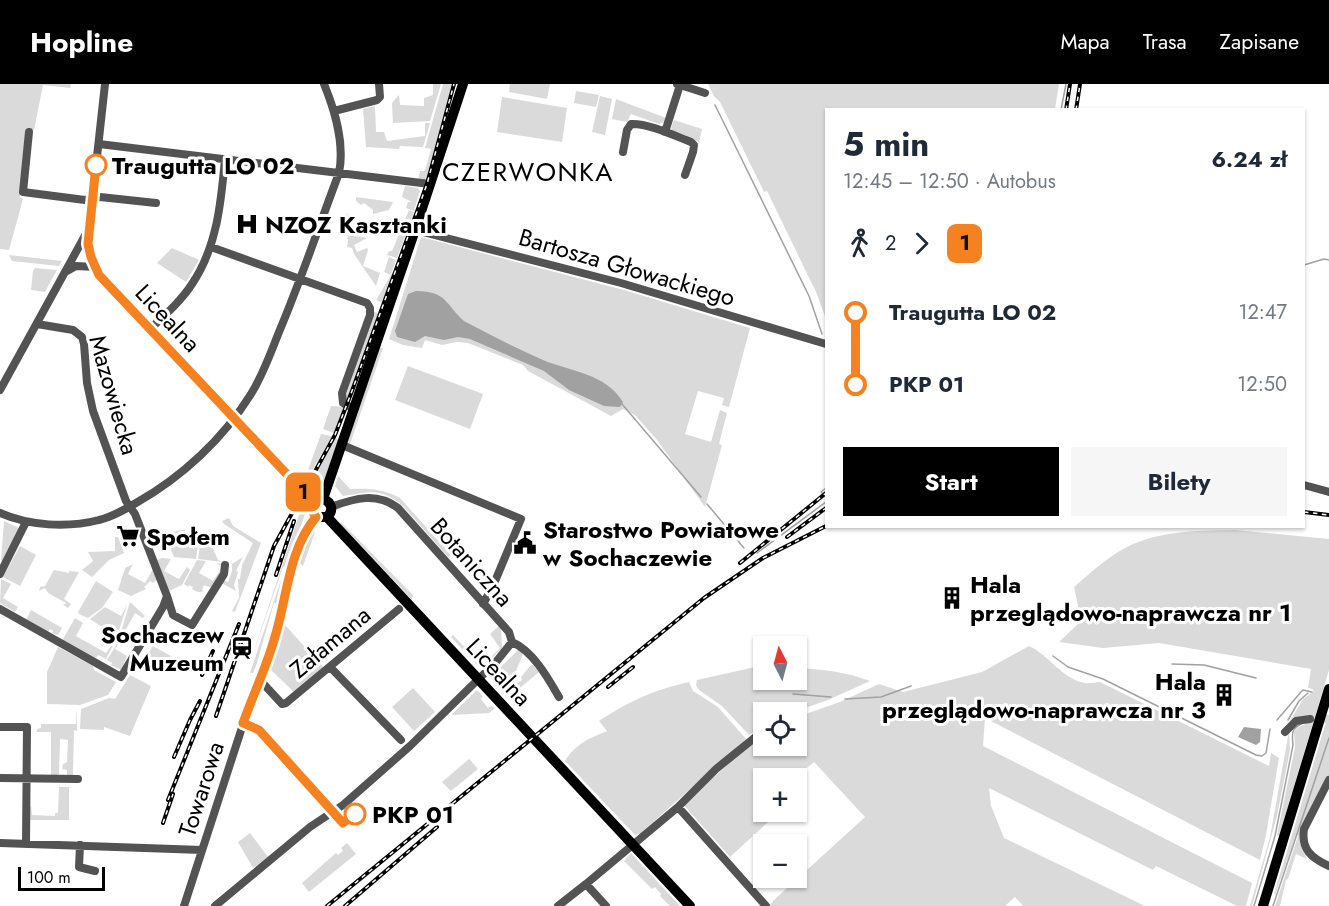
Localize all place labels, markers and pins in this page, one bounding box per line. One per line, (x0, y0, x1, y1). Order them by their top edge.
place label: Traugutta LO 02 (112, 148, 294, 183)
marker: Traugutta LO 02 (85, 154, 107, 176)
place label: NZOZ Kasztanki (265, 207, 447, 242)
hospital icon: NZOZ Kasztanki (234, 211, 260, 237)
place label: Starostwo Powiatowe w Sochaczewie (542, 512, 779, 575)
place label: Społem (146, 519, 230, 554)
supermarket icon: Społem (115, 523, 141, 549)
public building icon: Starostwo Powiatowe w Sochaczewie (512, 530, 538, 556)
place label: Hala przeglądowo-naprawcza nr 1 (970, 567, 1291, 630)
building icon: Hala przeglądowo-naprawcza nr 1 (939, 585, 965, 611)
place label: Sochaczew Muzeum (101, 617, 225, 680)
station icon: Sochaczew Muzeum (229, 635, 255, 661)
place label: Hala przeglądowo-naprawcza nr 3 (882, 664, 1206, 727)
building icon: Hala przeglądowo-naprawcza nr 3 (1211, 682, 1237, 708)
place label: PKP 01 (372, 797, 454, 832)
marker: PKP 01 (344, 803, 366, 825)

